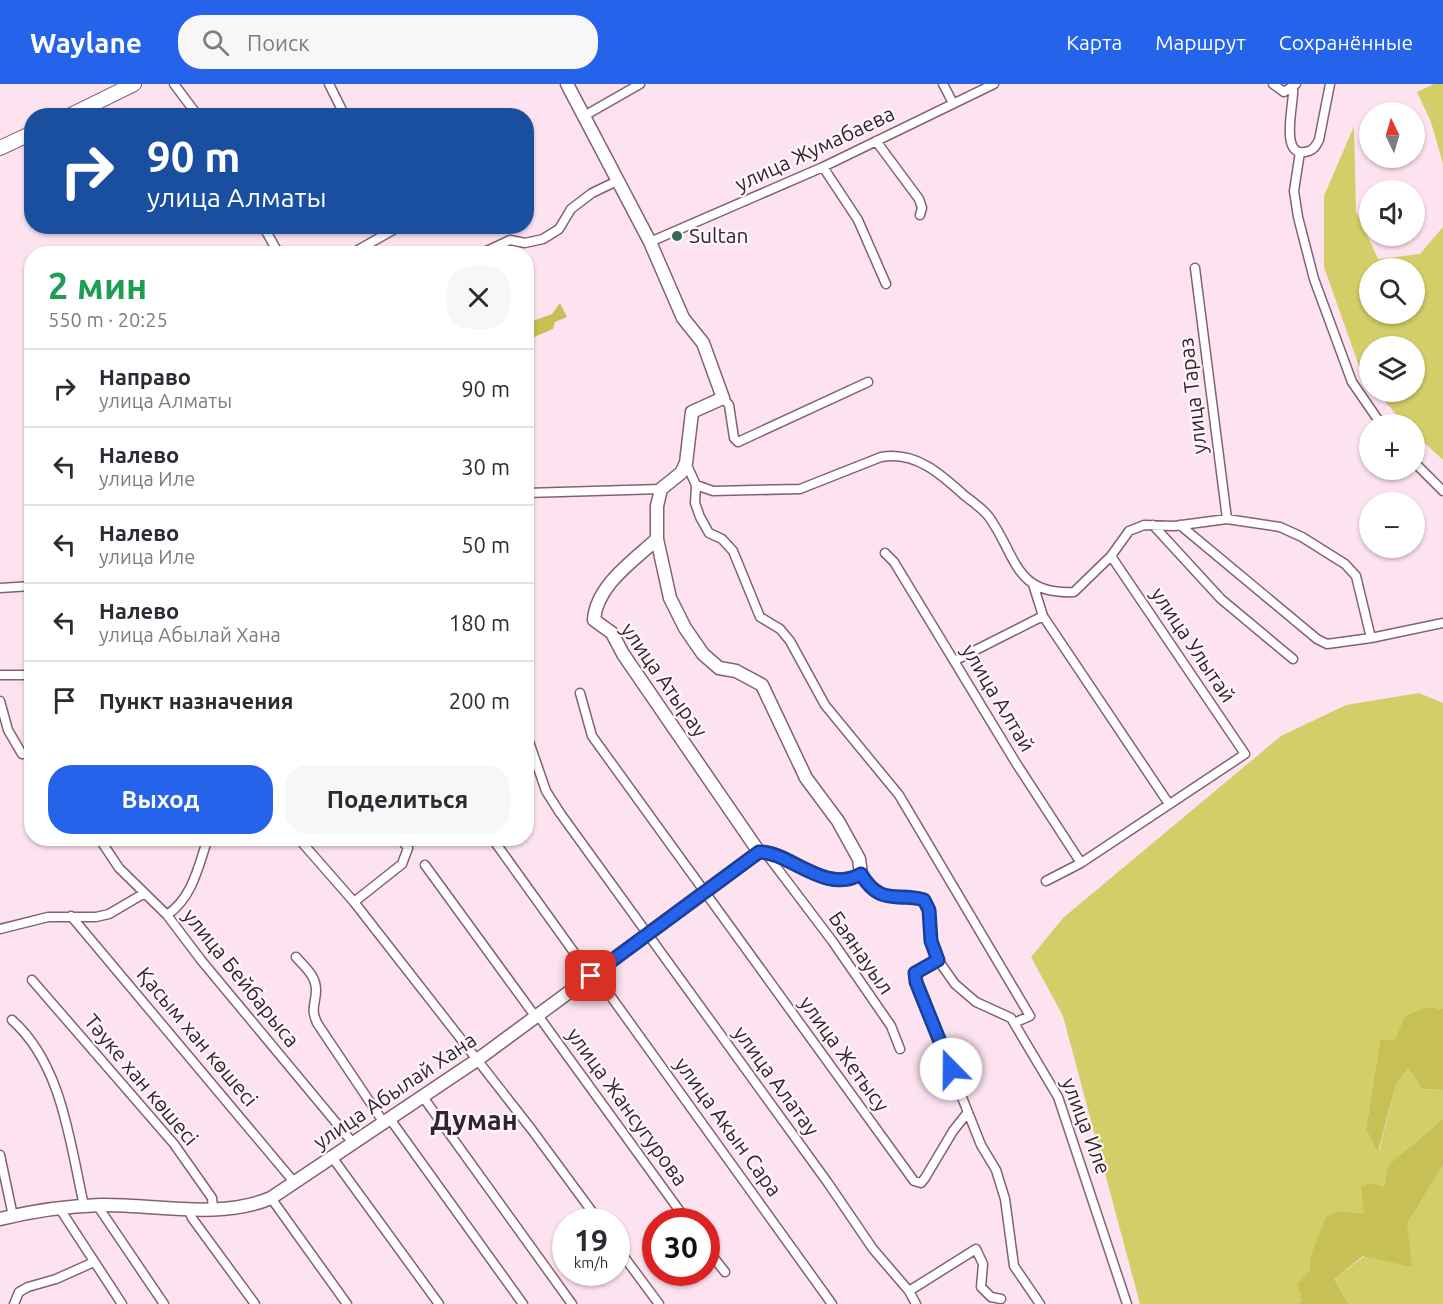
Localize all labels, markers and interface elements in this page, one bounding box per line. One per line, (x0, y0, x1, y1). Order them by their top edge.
search box (178, 15, 598, 69)
icon: search (199, 26, 232, 59)
text: Waylane (30, 27, 142, 58)
text: Поиск (247, 30, 310, 55)
text: Карта (1066, 30, 1122, 54)
text: Маршрут (1155, 30, 1246, 54)
text: Сохранённые (1279, 30, 1413, 54)
street label: улица Жумабаева (731, 101, 898, 196)
north arrow (1359, 102, 1425, 168)
map controls (1359, 102, 1425, 558)
icon: right (48, 132, 126, 210)
text: 90 m (147, 133, 241, 180)
button: sound (1359, 180, 1425, 246)
text: улица Алматы (147, 182, 327, 212)
place label: Sultan (689, 223, 749, 247)
marker: Sultan (670, 229, 684, 243)
button: search (1359, 258, 1425, 324)
text: 2 мин (48, 265, 147, 306)
button: close (447, 266, 510, 329)
text: 550 m · 20:25 (48, 308, 168, 331)
button: layers (1359, 336, 1425, 402)
street label: улица Тараз (1173, 337, 1211, 456)
text: Направо (99, 364, 191, 389)
icon: right (48, 372, 81, 405)
text: 90 m (461, 376, 510, 401)
text: улица Алматы (99, 389, 232, 412)
button: + (1359, 414, 1425, 480)
text: Налево (99, 442, 179, 467)
icon: left (48, 450, 81, 483)
text: 30 m (461, 454, 510, 479)
text: улица Иле (99, 467, 195, 490)
button: − (1359, 492, 1425, 558)
text: Налево (99, 520, 179, 545)
icon: left (48, 528, 81, 561)
text: 50 m (461, 532, 510, 557)
text: улица Иле (99, 545, 195, 568)
street label: улица Улытай (1147, 582, 1241, 706)
text: Налево (99, 598, 179, 623)
icon: left (48, 606, 81, 639)
text: 180 m (449, 610, 510, 635)
street label: улица Атырау (617, 618, 713, 741)
text: улица Абылай Хана (99, 623, 281, 646)
street label: улица Алтай (957, 639, 1040, 756)
icon: arrive (48, 684, 81, 717)
text: Пункт назначения (99, 688, 293, 713)
text: 200 m (449, 688, 510, 713)
button: Выход (48, 765, 273, 834)
button: Поделиться (285, 765, 510, 834)
street label: улица Бейбарыса (179, 903, 305, 1051)
street label: Баянауыл (824, 906, 899, 999)
pin (565, 950, 616, 1001)
icon: arrive (574, 959, 607, 992)
street label: Қасым хан көшесі (133, 962, 263, 1111)
street label: улица Жетысу (795, 991, 895, 1116)
street label: Тәуке хан көшесі (80, 1009, 204, 1150)
street label: улица Алатау (729, 1021, 825, 1140)
street label: улица Жансугурова (562, 1023, 693, 1190)
street label: улица Абылай Хана (309, 1027, 480, 1154)
position arrow (919, 1037, 983, 1101)
street label: улица Акын Сара (670, 1052, 787, 1201)
street label: улица Иле (1058, 1074, 1116, 1177)
district label: Думан (430, 1105, 518, 1135)
speed limit sign: 30 (642, 1208, 720, 1286)
text: 19 (574, 1223, 608, 1257)
text: km/h (574, 1254, 608, 1271)

